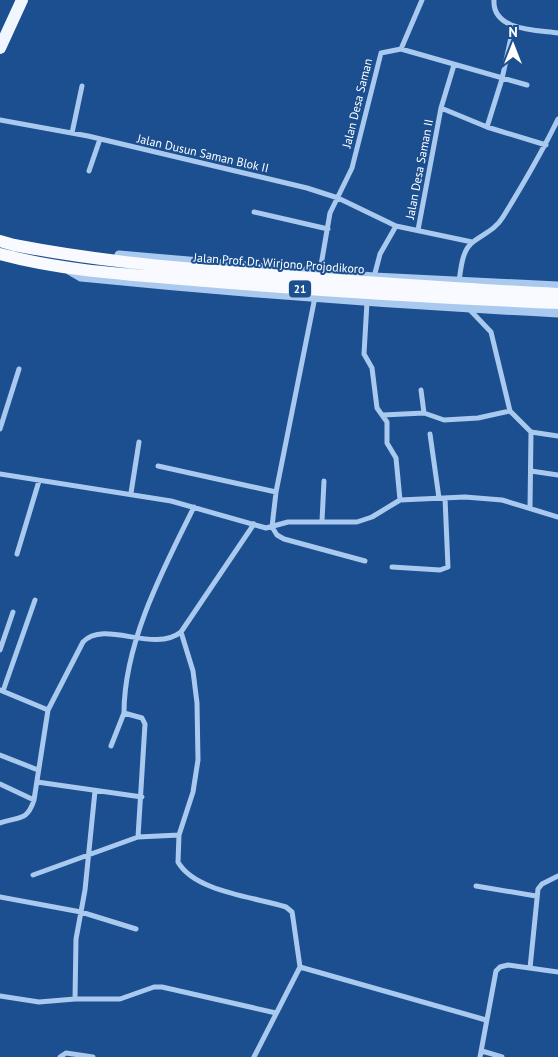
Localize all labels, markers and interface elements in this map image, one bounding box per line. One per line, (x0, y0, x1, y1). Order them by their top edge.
north arrow (488, 20, 538, 70)
text: N (508, 23, 518, 41)
street label: Jalan Desa Saman (338, 57, 375, 150)
street label: Jalan Desa Saman II (402, 118, 436, 221)
street label: Jalan Dusun Saman Blok II (135, 130, 270, 175)
street label: Jalan Prof. Dr. Wirjono Projodikoro (192, 249, 365, 276)
road number: 21 (289, 280, 311, 298)

